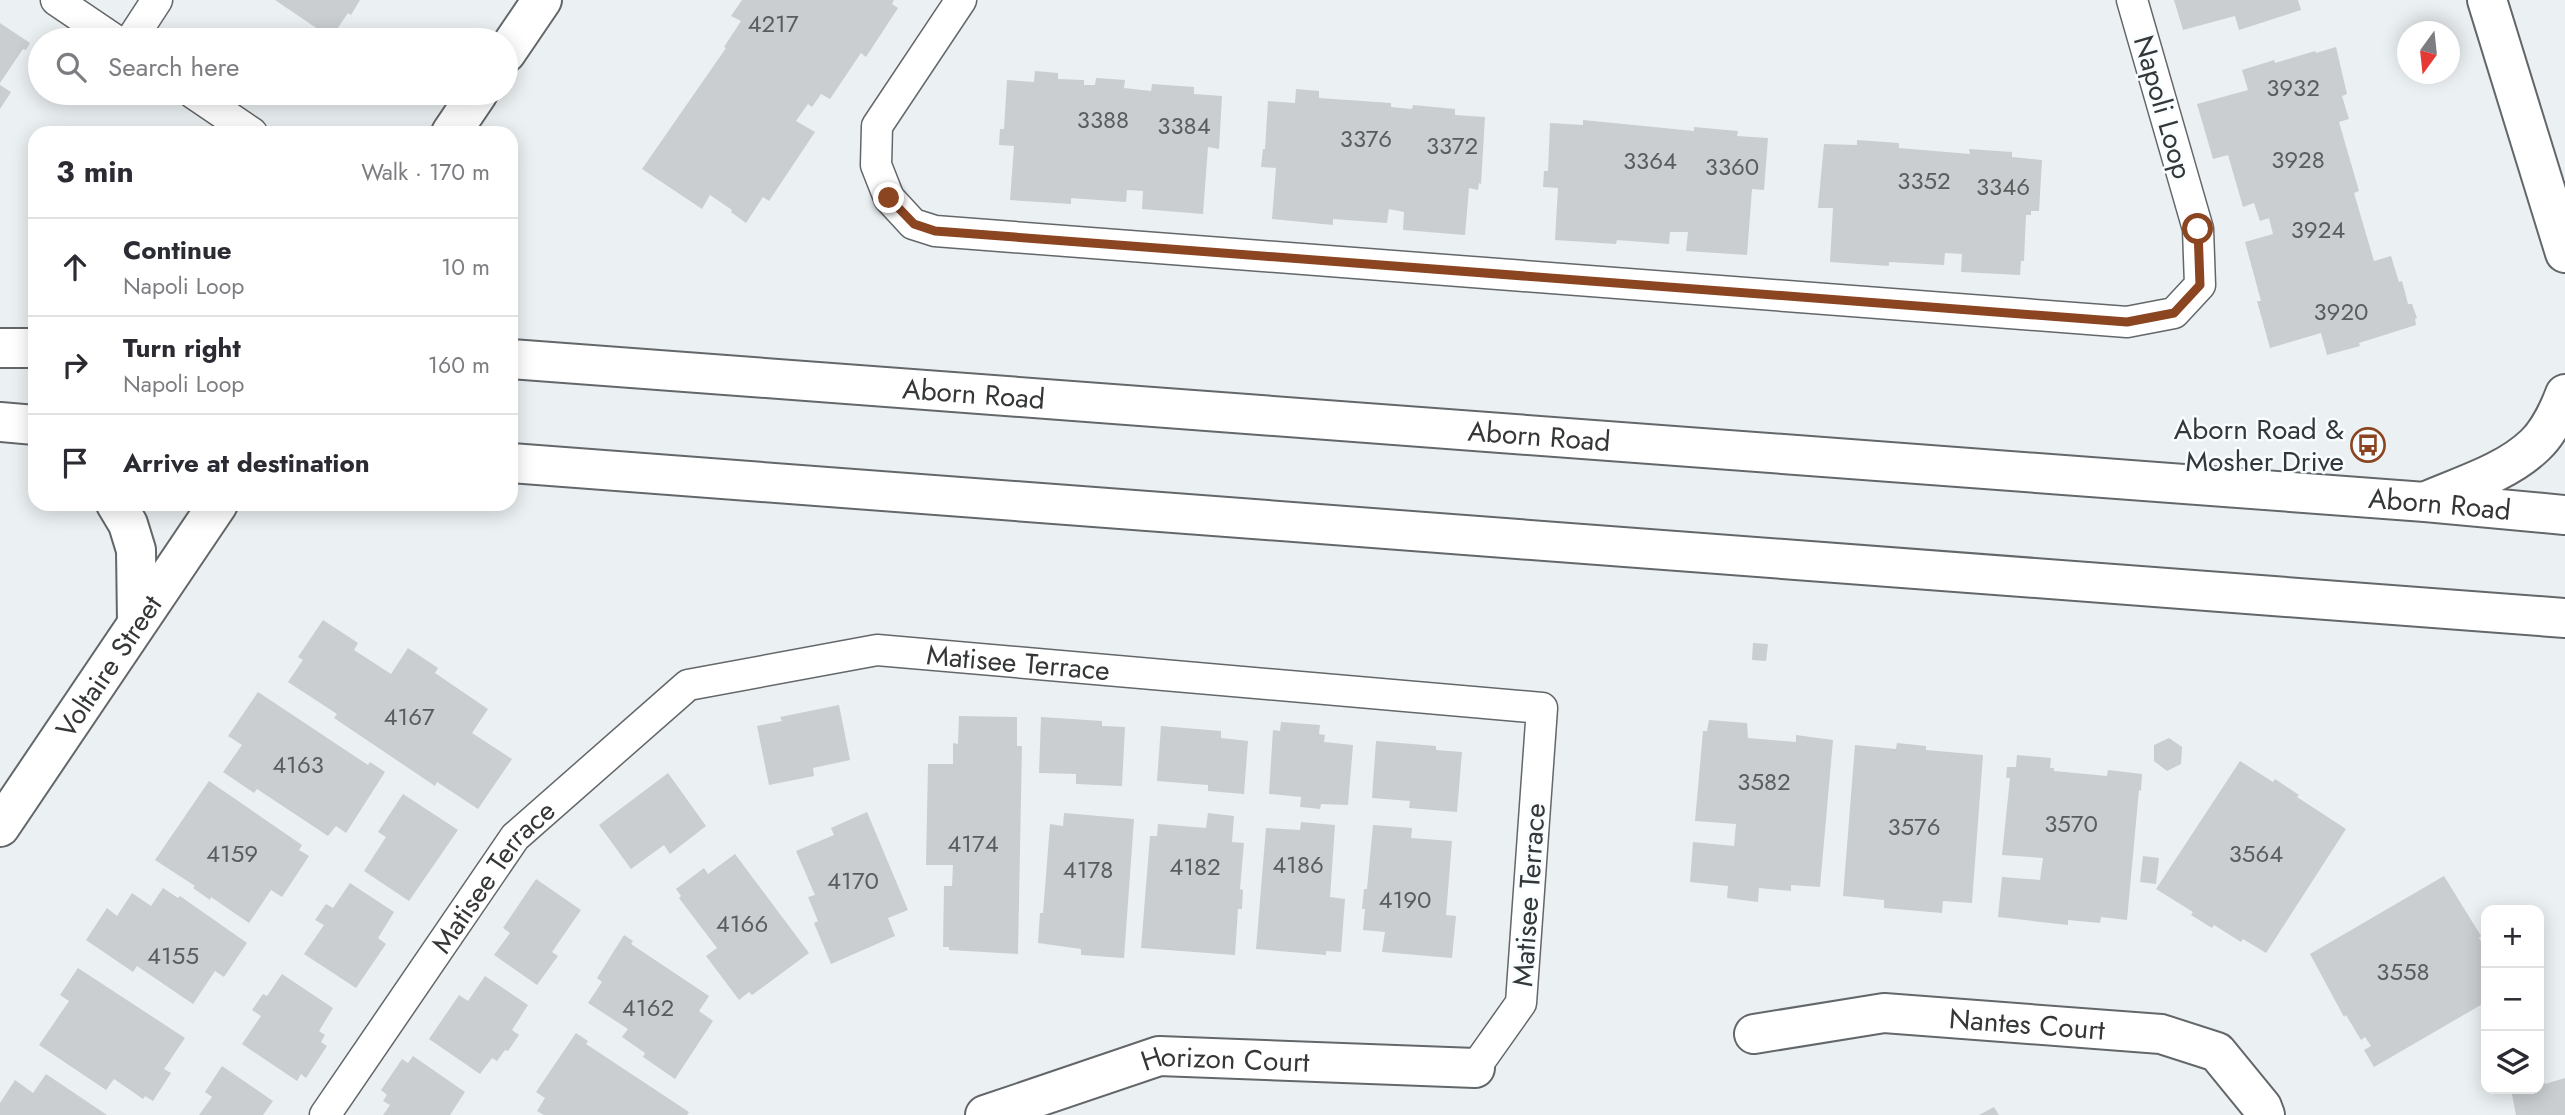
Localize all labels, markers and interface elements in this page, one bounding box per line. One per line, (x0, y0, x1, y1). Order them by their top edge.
house number: 4217 (747, 6, 799, 41)
north arrow (2397, 21, 2460, 84)
search box (28, 28, 518, 105)
street label: Napoli Loop (2123, 30, 2203, 184)
icon: search (52, 48, 90, 86)
text: Search here (108, 48, 240, 86)
house number: 3932 (2266, 70, 2320, 105)
house number: 3388 (1077, 102, 1129, 137)
house number: 3384 (1157, 108, 1211, 143)
house number: 3376 (1340, 121, 1392, 156)
house number: 3372 (1426, 128, 1478, 163)
house number: 3928 (2271, 142, 2325, 177)
house number: 3364 (1623, 143, 1677, 178)
house number: 3360 (1705, 149, 1759, 184)
text: 3 min (56, 150, 134, 193)
text: Walk · 170 m (361, 155, 490, 189)
house number: 3352 (1897, 163, 1951, 198)
house number: 3346 (1976, 169, 2030, 204)
route end (873, 182, 904, 213)
house number: 3924 (2291, 212, 2345, 247)
route start (2182, 213, 2213, 244)
text: Continue (123, 231, 232, 269)
icon: ahead (56, 248, 94, 286)
text: 10 m (441, 250, 490, 284)
text: Napoli Loop (123, 269, 244, 303)
house number: 3920 (2314, 294, 2368, 329)
text: Turn right (123, 329, 241, 367)
icon: right (56, 346, 94, 384)
text: 160 m (428, 348, 490, 382)
text: Napoli Loop (123, 367, 244, 401)
street label: Aborn Road (901, 368, 1046, 419)
place label: Aborn Road & Mosher Drive (2174, 409, 2344, 482)
street label: Aborn Road (1466, 410, 1612, 462)
bus stop icon: Aborn Road & Mosher Drive (2349, 426, 2387, 464)
icon: arrive (56, 444, 94, 482)
text: Arrive at destination (123, 444, 370, 482)
street label: Aborn Road (2367, 477, 2513, 530)
street label: Voltaire Street (46, 586, 172, 746)
street label: Matisee Terrace (925, 634, 1112, 691)
house number: 4167 (383, 699, 435, 734)
house number: 4163 (272, 747, 324, 782)
house number: 3582 (1737, 764, 1791, 799)
street label: Matisee Terrace (421, 790, 564, 961)
street label: Matisee Terrace (1502, 802, 1556, 988)
house number: 3570 (2044, 806, 2098, 841)
house number: 3576 (1887, 809, 1941, 844)
house number: 4174 (947, 826, 999, 861)
house number: 4159 (206, 836, 258, 871)
house number: 3564 (2229, 836, 2283, 871)
house number: 4186 (1272, 847, 1324, 882)
house number: 4182 (1169, 849, 1221, 884)
house number: 4178 (1063, 852, 1113, 887)
house number: 4170 (827, 863, 879, 898)
house number: 4190 (1378, 882, 1432, 917)
map controls (2481, 905, 2544, 1094)
button: + (2481, 905, 2544, 968)
house number: 4166 (716, 906, 768, 941)
house number: 4155 (147, 938, 199, 973)
house number: 3558 (2376, 954, 2430, 989)
button: − (2481, 968, 2544, 1031)
house number: 4162 (622, 990, 674, 1025)
street label: Nantes Court (1947, 997, 2107, 1050)
button: layers (2481, 1031, 2544, 1094)
street label: Horizon Court (1135, 1036, 1311, 1082)

